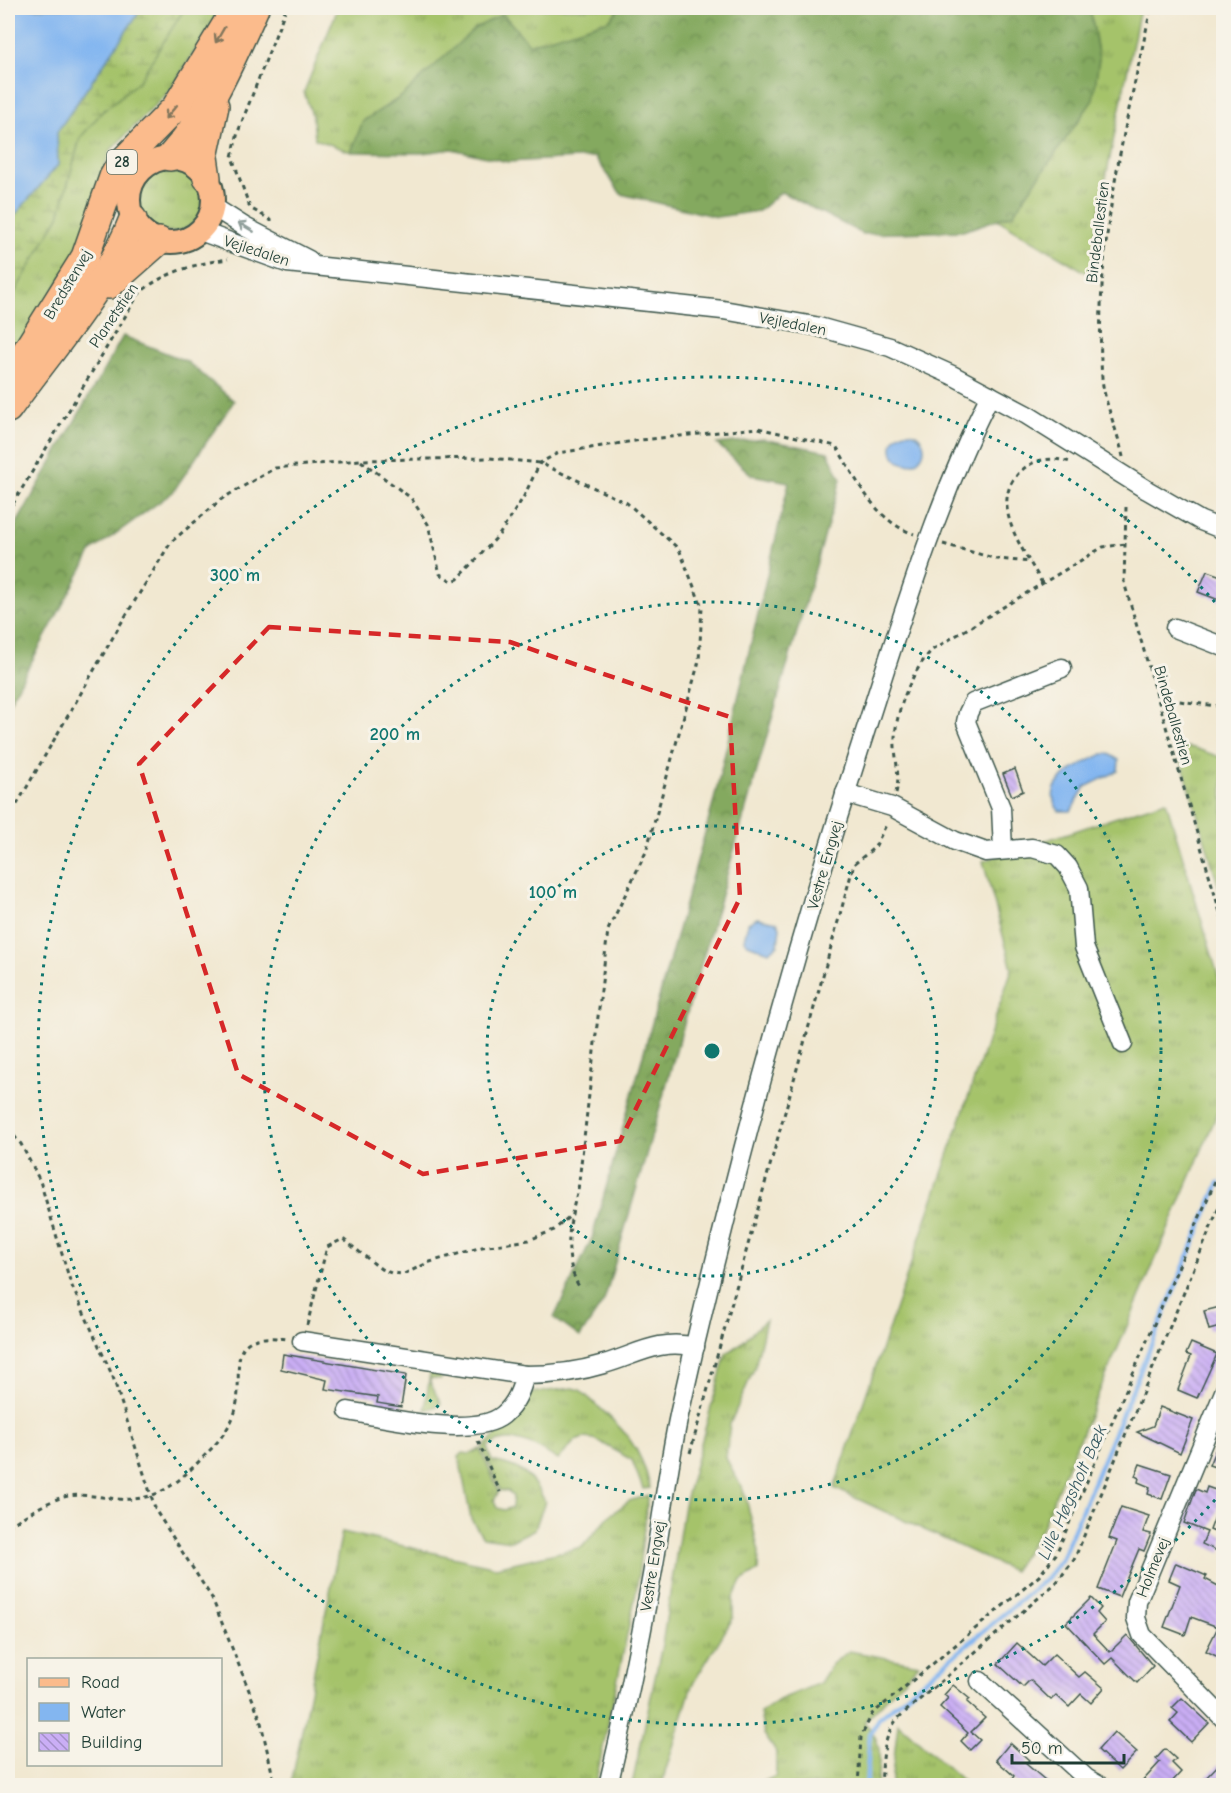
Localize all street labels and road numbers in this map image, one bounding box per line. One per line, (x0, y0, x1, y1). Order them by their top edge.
road number: 28 (107, 150, 137, 174)
street label: Bindeballestien (1083, 180, 1113, 284)
street label: Vejledalen (222, 232, 292, 270)
street label: Bredstenvej (40, 246, 96, 323)
street label: Planetstien (86, 280, 142, 351)
street label: Vejledalen (758, 309, 828, 339)
street label: Bindeballestien (1150, 664, 1196, 767)
street label: Vestre Engvej (804, 819, 846, 912)
street label: Vestre Engvej (637, 1520, 669, 1613)
street label: Holmevej (1133, 1535, 1173, 1600)

